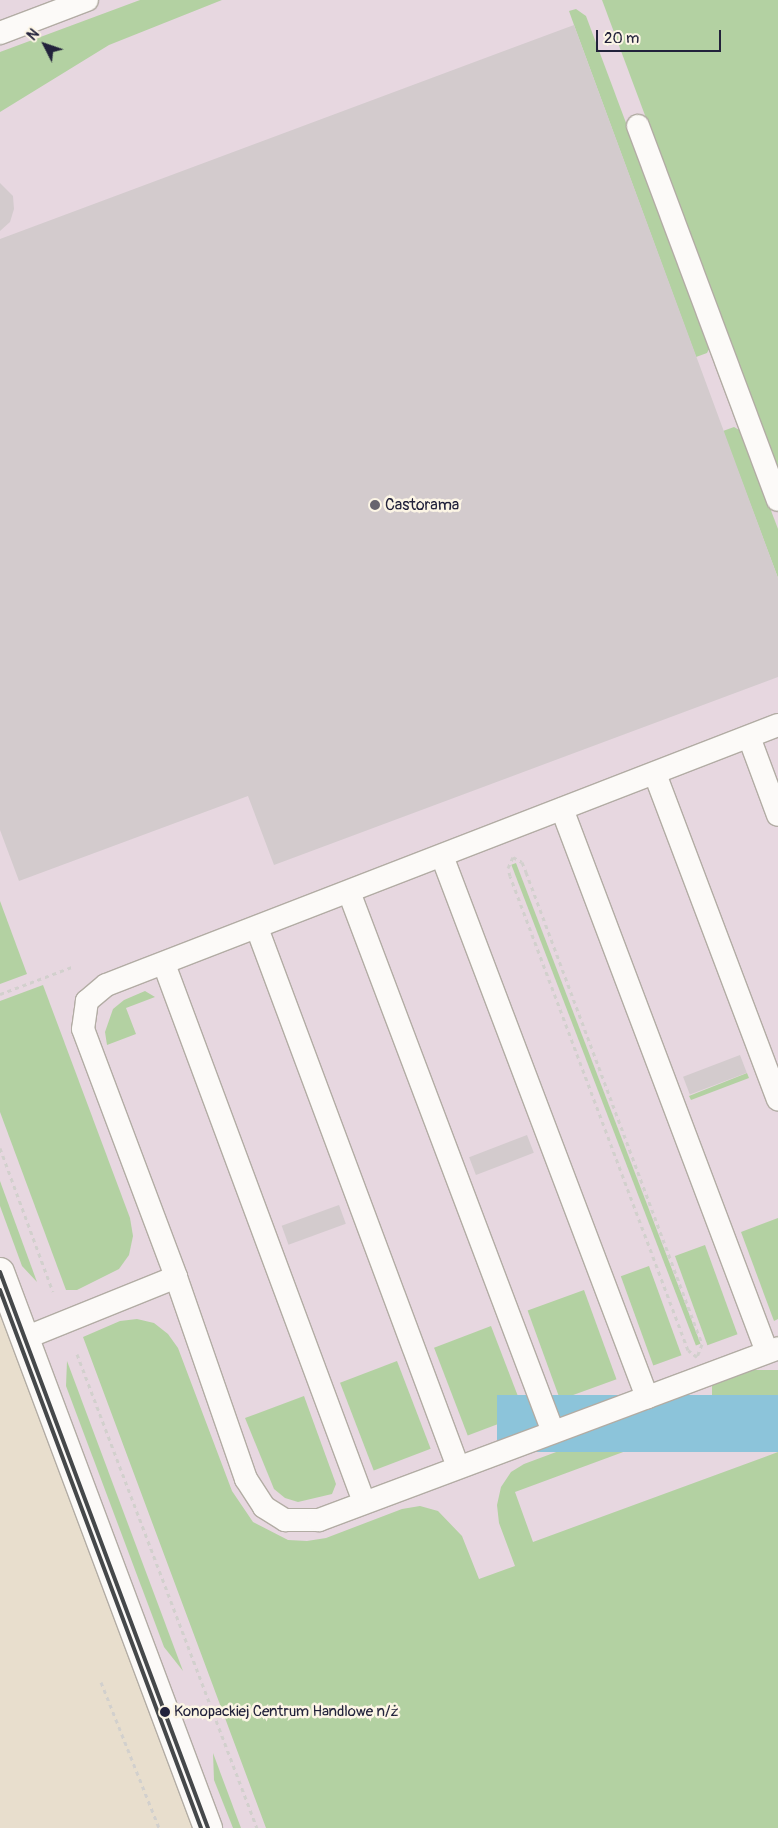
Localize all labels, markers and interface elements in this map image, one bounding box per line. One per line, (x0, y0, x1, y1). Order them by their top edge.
north arrow (20, 20, 70, 70)
scale bar (598, 20, 723, 52)
text: N (24, 26, 43, 44)
text: 20 m (604, 29, 639, 48)
place label: Castorama (385, 495, 459, 515)
marker: Castorama (369, 499, 381, 511)
place label: Konopackiej Centrum Handlowe n/ż (174, 1703, 398, 1721)
marker: Konopackiej Centrum Handlowe n/ż (160, 1707, 170, 1717)

